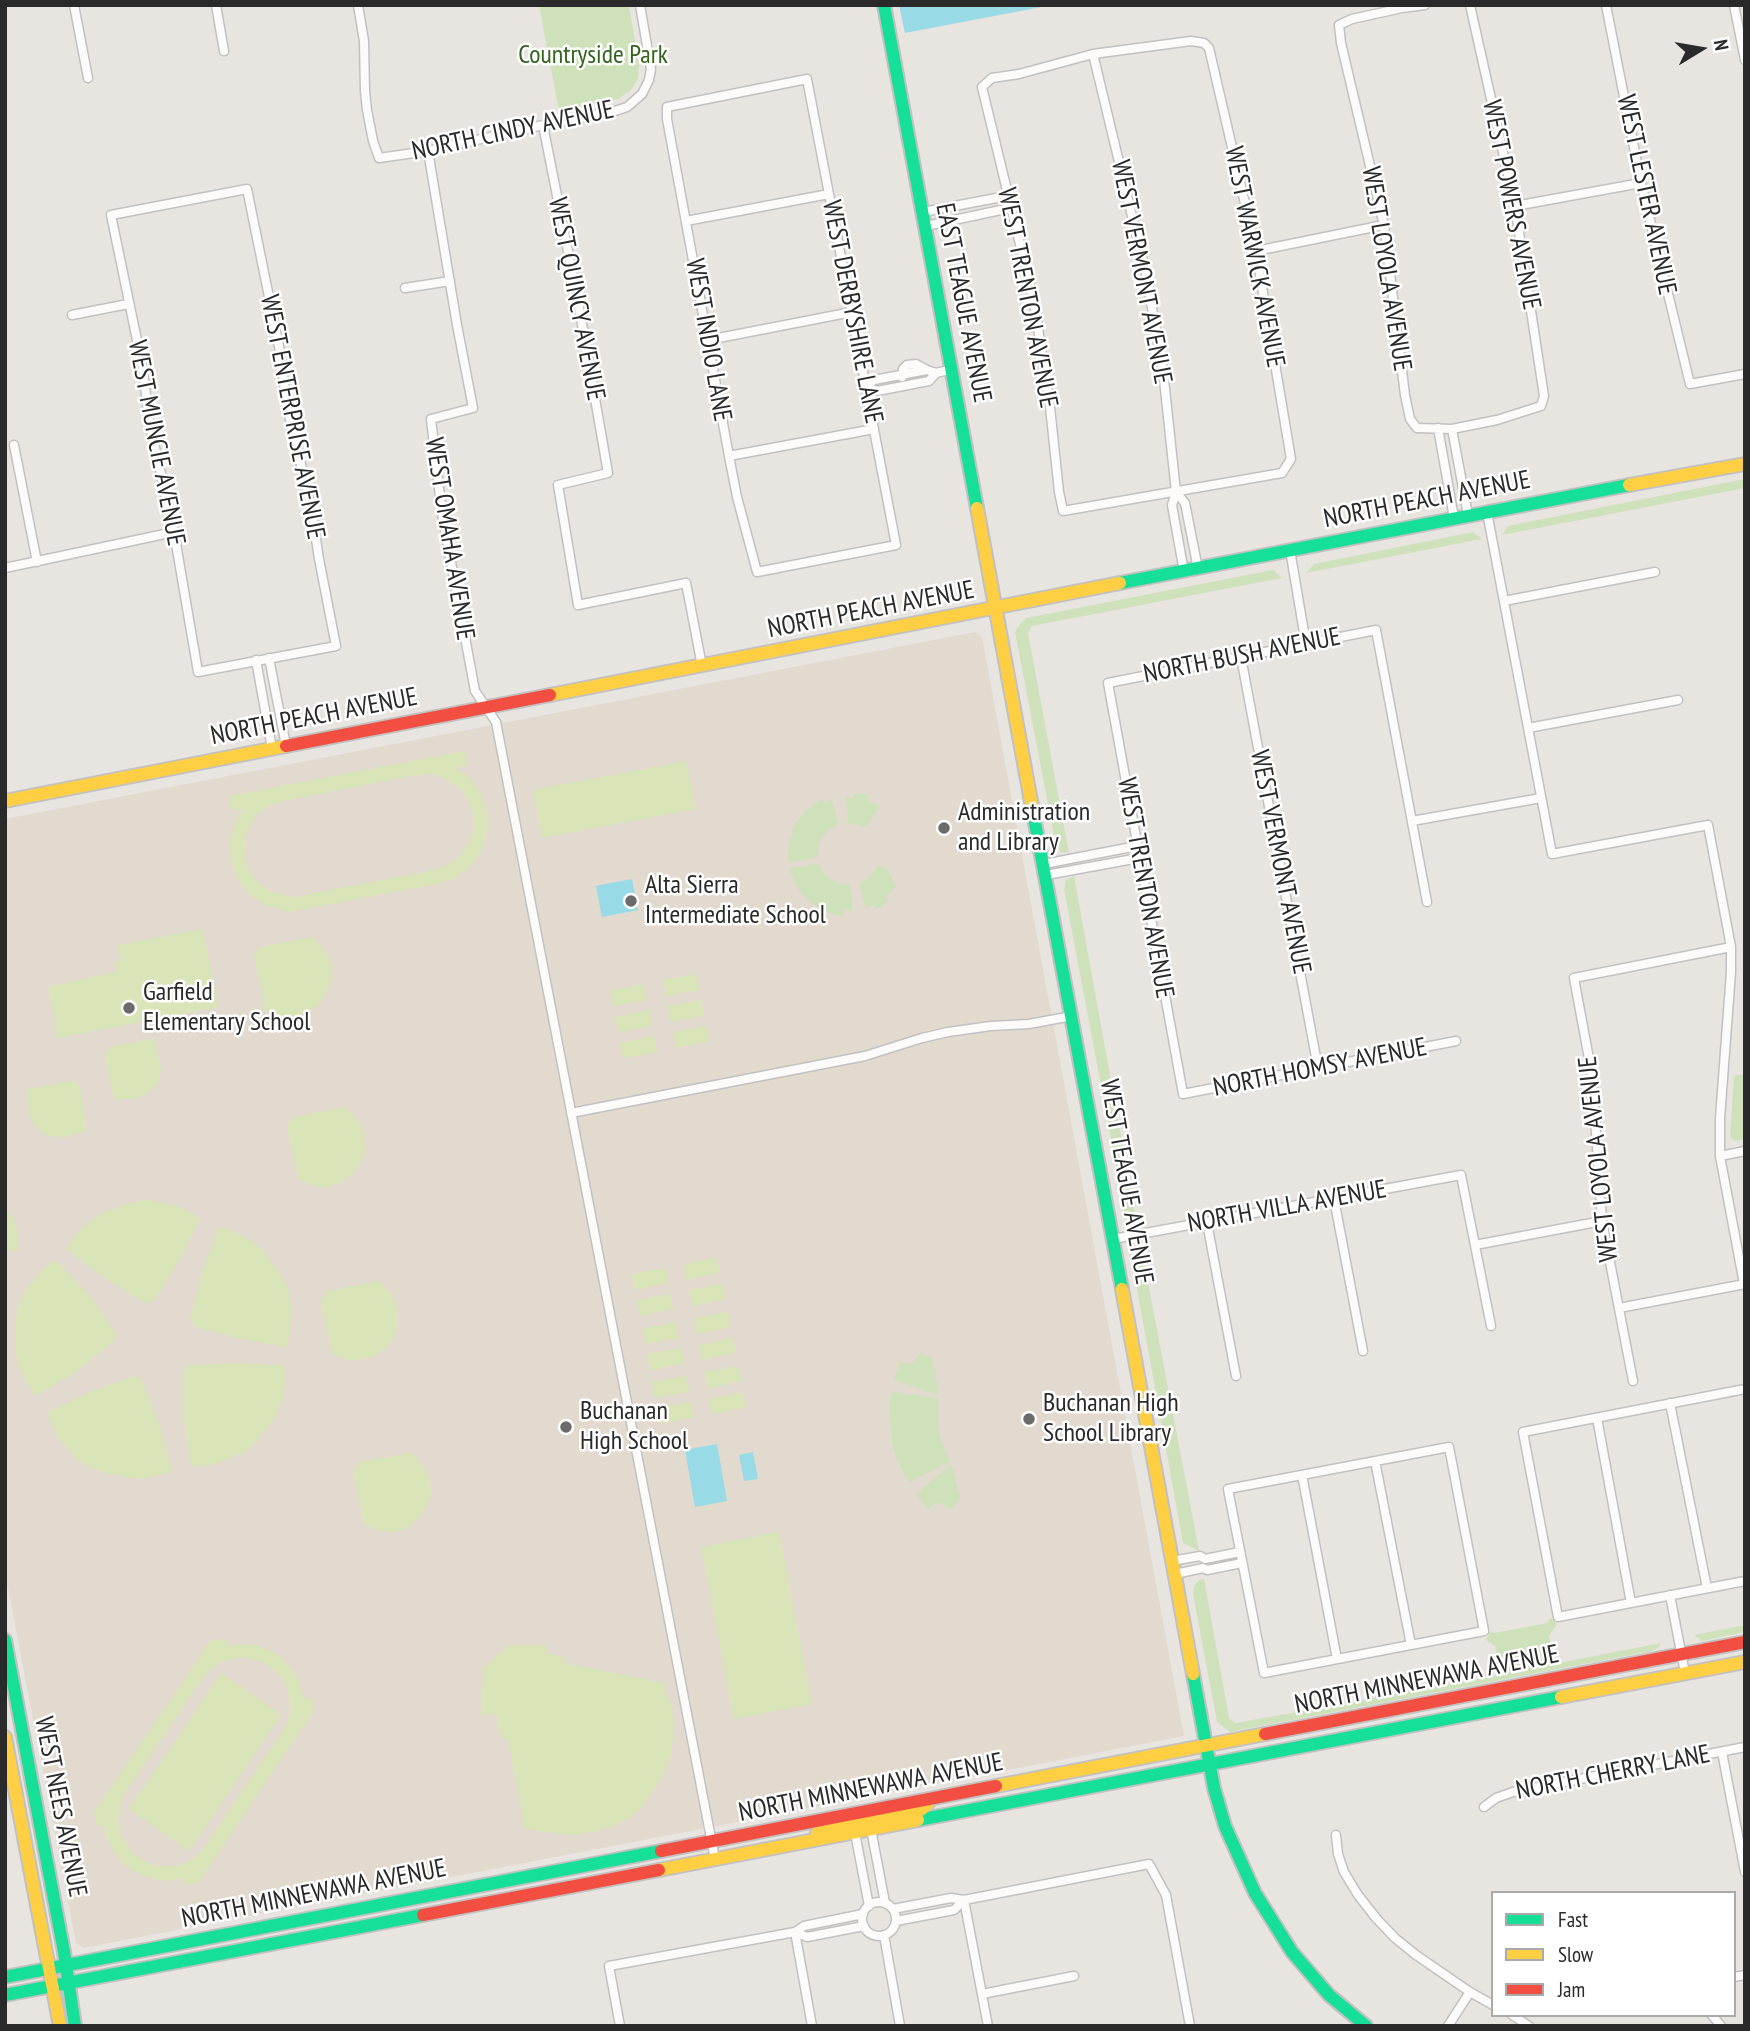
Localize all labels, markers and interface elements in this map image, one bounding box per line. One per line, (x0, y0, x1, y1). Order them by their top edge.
north arrow (1666, 14, 1736, 84)
text: N (1709, 38, 1734, 52)
park label: Countryside Park (518, 40, 668, 72)
street label: WEST LESTER AVENUE (1610, 92, 1682, 298)
street label: NORTH CINDY AVENUE (409, 94, 617, 168)
street label: WEST POWERS AVENUE (1475, 97, 1547, 313)
street label: WEST WARWICK AVENUE (1217, 144, 1291, 370)
street label: WEST VERMONT AVENUE (1104, 157, 1178, 387)
street label: WEST LOYOLA AVENUE (1354, 164, 1418, 374)
street label: WEST TRENTON AVENUE (990, 185, 1064, 411)
street label: WEST QUINCY AVENUE (541, 195, 611, 403)
street label: WEST DERBYSHIRE LANE (815, 198, 889, 426)
street label: EAST TEAGUE AVENUE (928, 201, 998, 405)
street label: WEST INDIO LANE (678, 256, 738, 424)
street label: WEST ENTERPRISE AVENUE (253, 292, 331, 542)
street label: WEST MUNCIE AVENUE (121, 338, 191, 548)
street label: WEST OMAHA AVENUE (418, 435, 480, 643)
street label: NORTH PEACH AVENUE (1321, 465, 1533, 535)
street label: NORTH PEACH AVENUE (765, 575, 977, 645)
street label: NORTH BUSH AVENUE (1141, 622, 1343, 690)
street label: NORTH PEACH AVENUE (208, 682, 420, 752)
street label: WEST VERMONT AVENUE (1243, 747, 1317, 977)
street label: WEST TRENTON AVENUE (1110, 775, 1180, 1001)
place label: Administration and Library (958, 797, 1090, 858)
marker: Administration and Library (936, 820, 952, 836)
place label: Alta Sierra Intermediate School (645, 870, 826, 931)
marker: Alta Sierra Intermediate School (623, 893, 639, 909)
place label: Garfield Elementary School (143, 977, 310, 1038)
marker: Garfield Elementary School (121, 1000, 137, 1016)
street label: NORTH HOMSY AVENUE (1211, 1032, 1429, 1104)
street label: WEST LOYOLA AVENUE (1573, 1055, 1625, 1263)
street label: WEST TEAGUE AVENUE (1093, 1077, 1159, 1287)
street label: NORTH VILLA AVENUE (1185, 1174, 1389, 1240)
place label: Buchanan High School Library (1043, 1388, 1179, 1450)
place label: Buchanan High School (580, 1396, 688, 1458)
marker: Buchanan High School Library (1021, 1411, 1037, 1427)
marker: Buchanan High School (558, 1419, 574, 1435)
street label: NORTH MINNEWAWA AVENUE (1292, 1639, 1562, 1721)
street label: WEST NEES AVENUE (27, 1714, 93, 1900)
street label: NORTH CHERRY LANE (1513, 1739, 1713, 1807)
street label: NORTH MINNEWAWA AVENUE (736, 1747, 1006, 1829)
street label: NORTH MINNEWAWA AVENUE (179, 1853, 449, 1935)
legend (1491, 1891, 1736, 2017)
text: Fast (1558, 1906, 1588, 1933)
text: Slow (1558, 1941, 1593, 1968)
text: Jam (1558, 1976, 1585, 2003)

